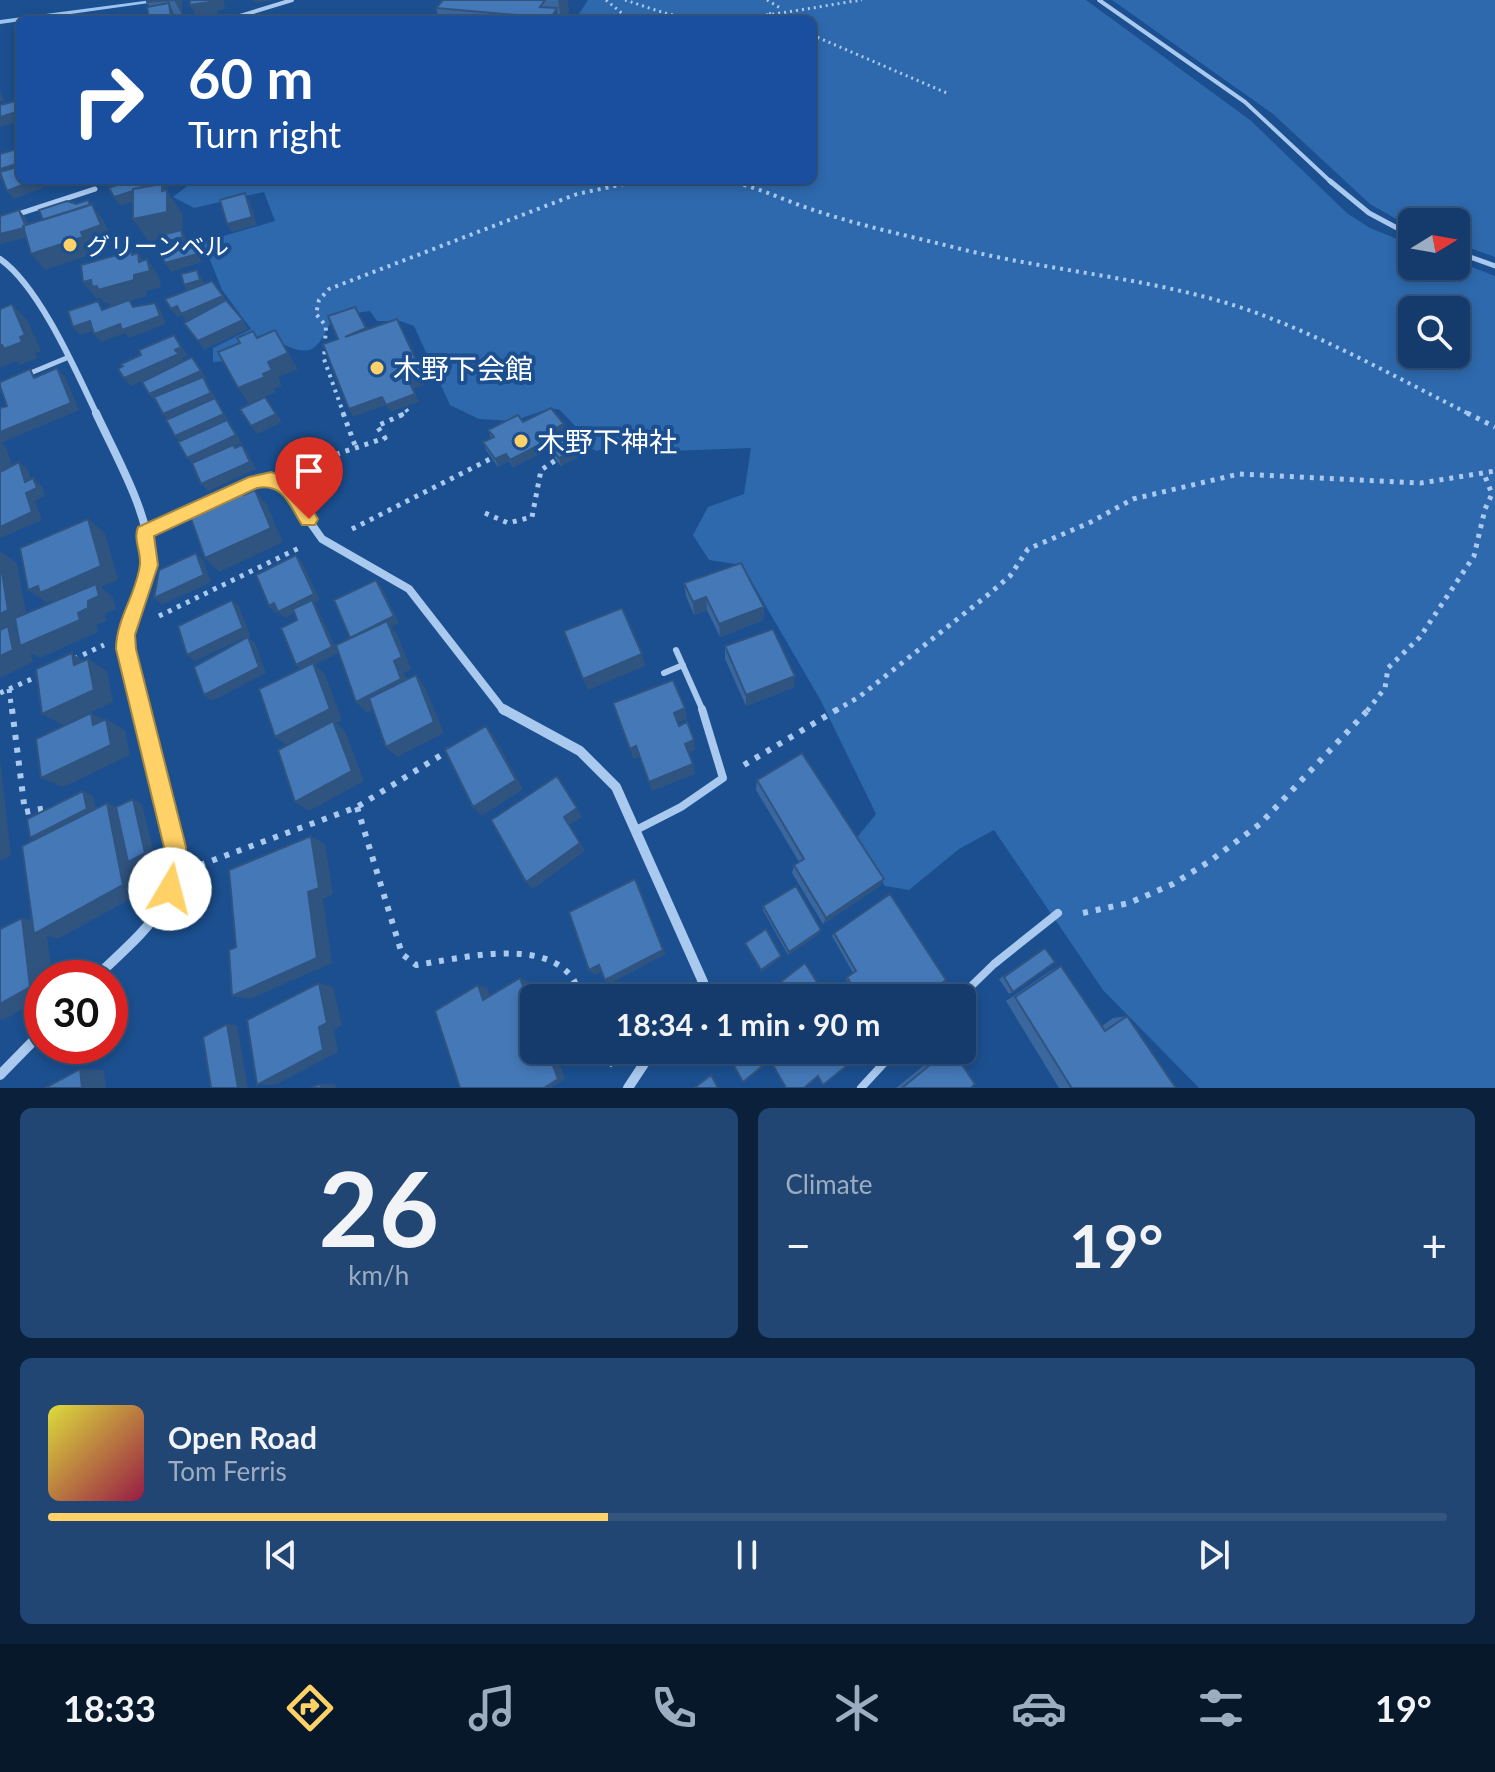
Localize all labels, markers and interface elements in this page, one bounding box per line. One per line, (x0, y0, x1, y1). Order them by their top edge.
text: 60 m (188, 44, 313, 111)
icon: right (56, 48, 160, 152)
text: Turn right (188, 112, 341, 156)
north arrow (1398, 208, 1470, 280)
map controls (1398, 208, 1470, 368)
place label: グリーンベル (86, 231, 229, 260)
marker: グリーンベル (61, 236, 79, 254)
button: search (1398, 296, 1470, 368)
place label: 木野下会館 (393, 351, 533, 385)
marker: 木野下会館 (368, 359, 386, 377)
place label: 木野下神社 (537, 424, 677, 458)
marker: 木野下神社 (512, 432, 530, 450)
pin (275, 437, 343, 519)
icon: arrive (287, 449, 331, 493)
position arrow (128, 847, 212, 931)
speed limit sign: 30 (24, 960, 128, 1064)
text: 18:34 · 1 min · 90 m (616, 1006, 880, 1042)
text: 26 (318, 1144, 439, 1269)
text: Climate (786, 1168, 872, 1200)
text: 19° (1069, 1209, 1164, 1281)
text: − (786, 1219, 811, 1271)
text: + (1421, 1219, 1447, 1271)
text: km/h (348, 1259, 409, 1291)
text: Open Road (168, 1419, 317, 1455)
text: Tom Ferris (168, 1455, 287, 1487)
icon: previous (259, 1533, 303, 1577)
icon: pause (725, 1533, 769, 1577)
icon: next (1192, 1533, 1236, 1577)
icon: directions (282, 1680, 338, 1736)
icon: music (464, 1680, 520, 1736)
icon: phone (646, 1680, 702, 1736)
icon: climate (829, 1680, 885, 1736)
icon: car (1011, 1680, 1067, 1736)
icon: filters (1193, 1680, 1249, 1736)
text: 18:33 (63, 1686, 156, 1730)
text: 19° (1375, 1686, 1432, 1730)

